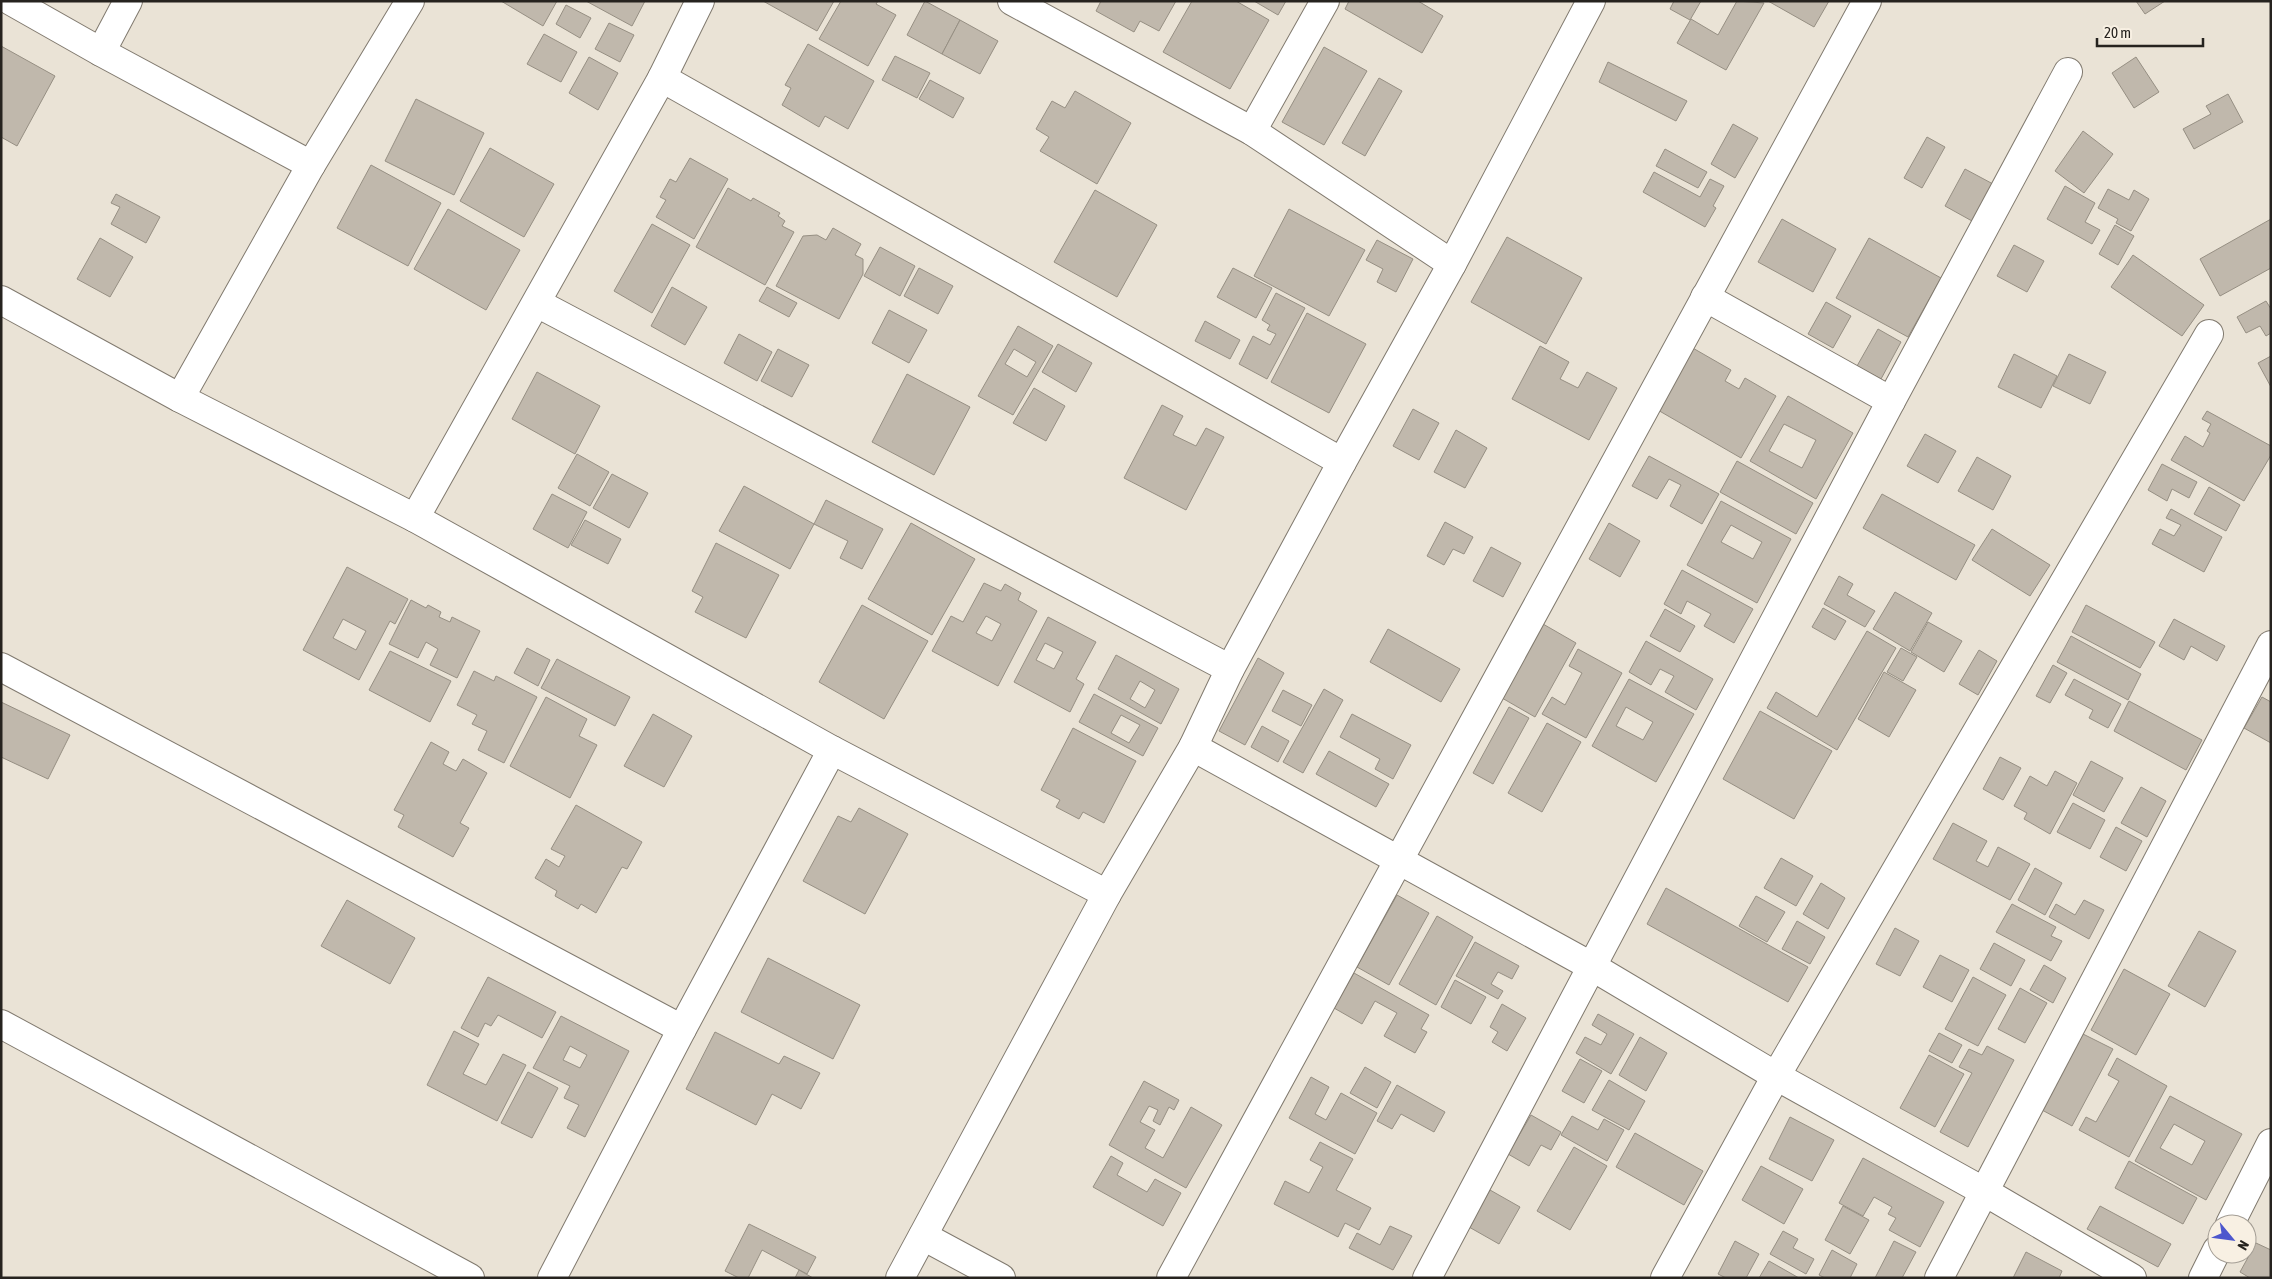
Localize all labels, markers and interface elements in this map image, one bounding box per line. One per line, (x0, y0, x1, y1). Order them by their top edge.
scale bar (2097, 15, 2203, 47)
text: 20 m (2104, 24, 2131, 41)
north arrow (2207, 1214, 2257, 1264)
text: N (2234, 1238, 2252, 1253)

